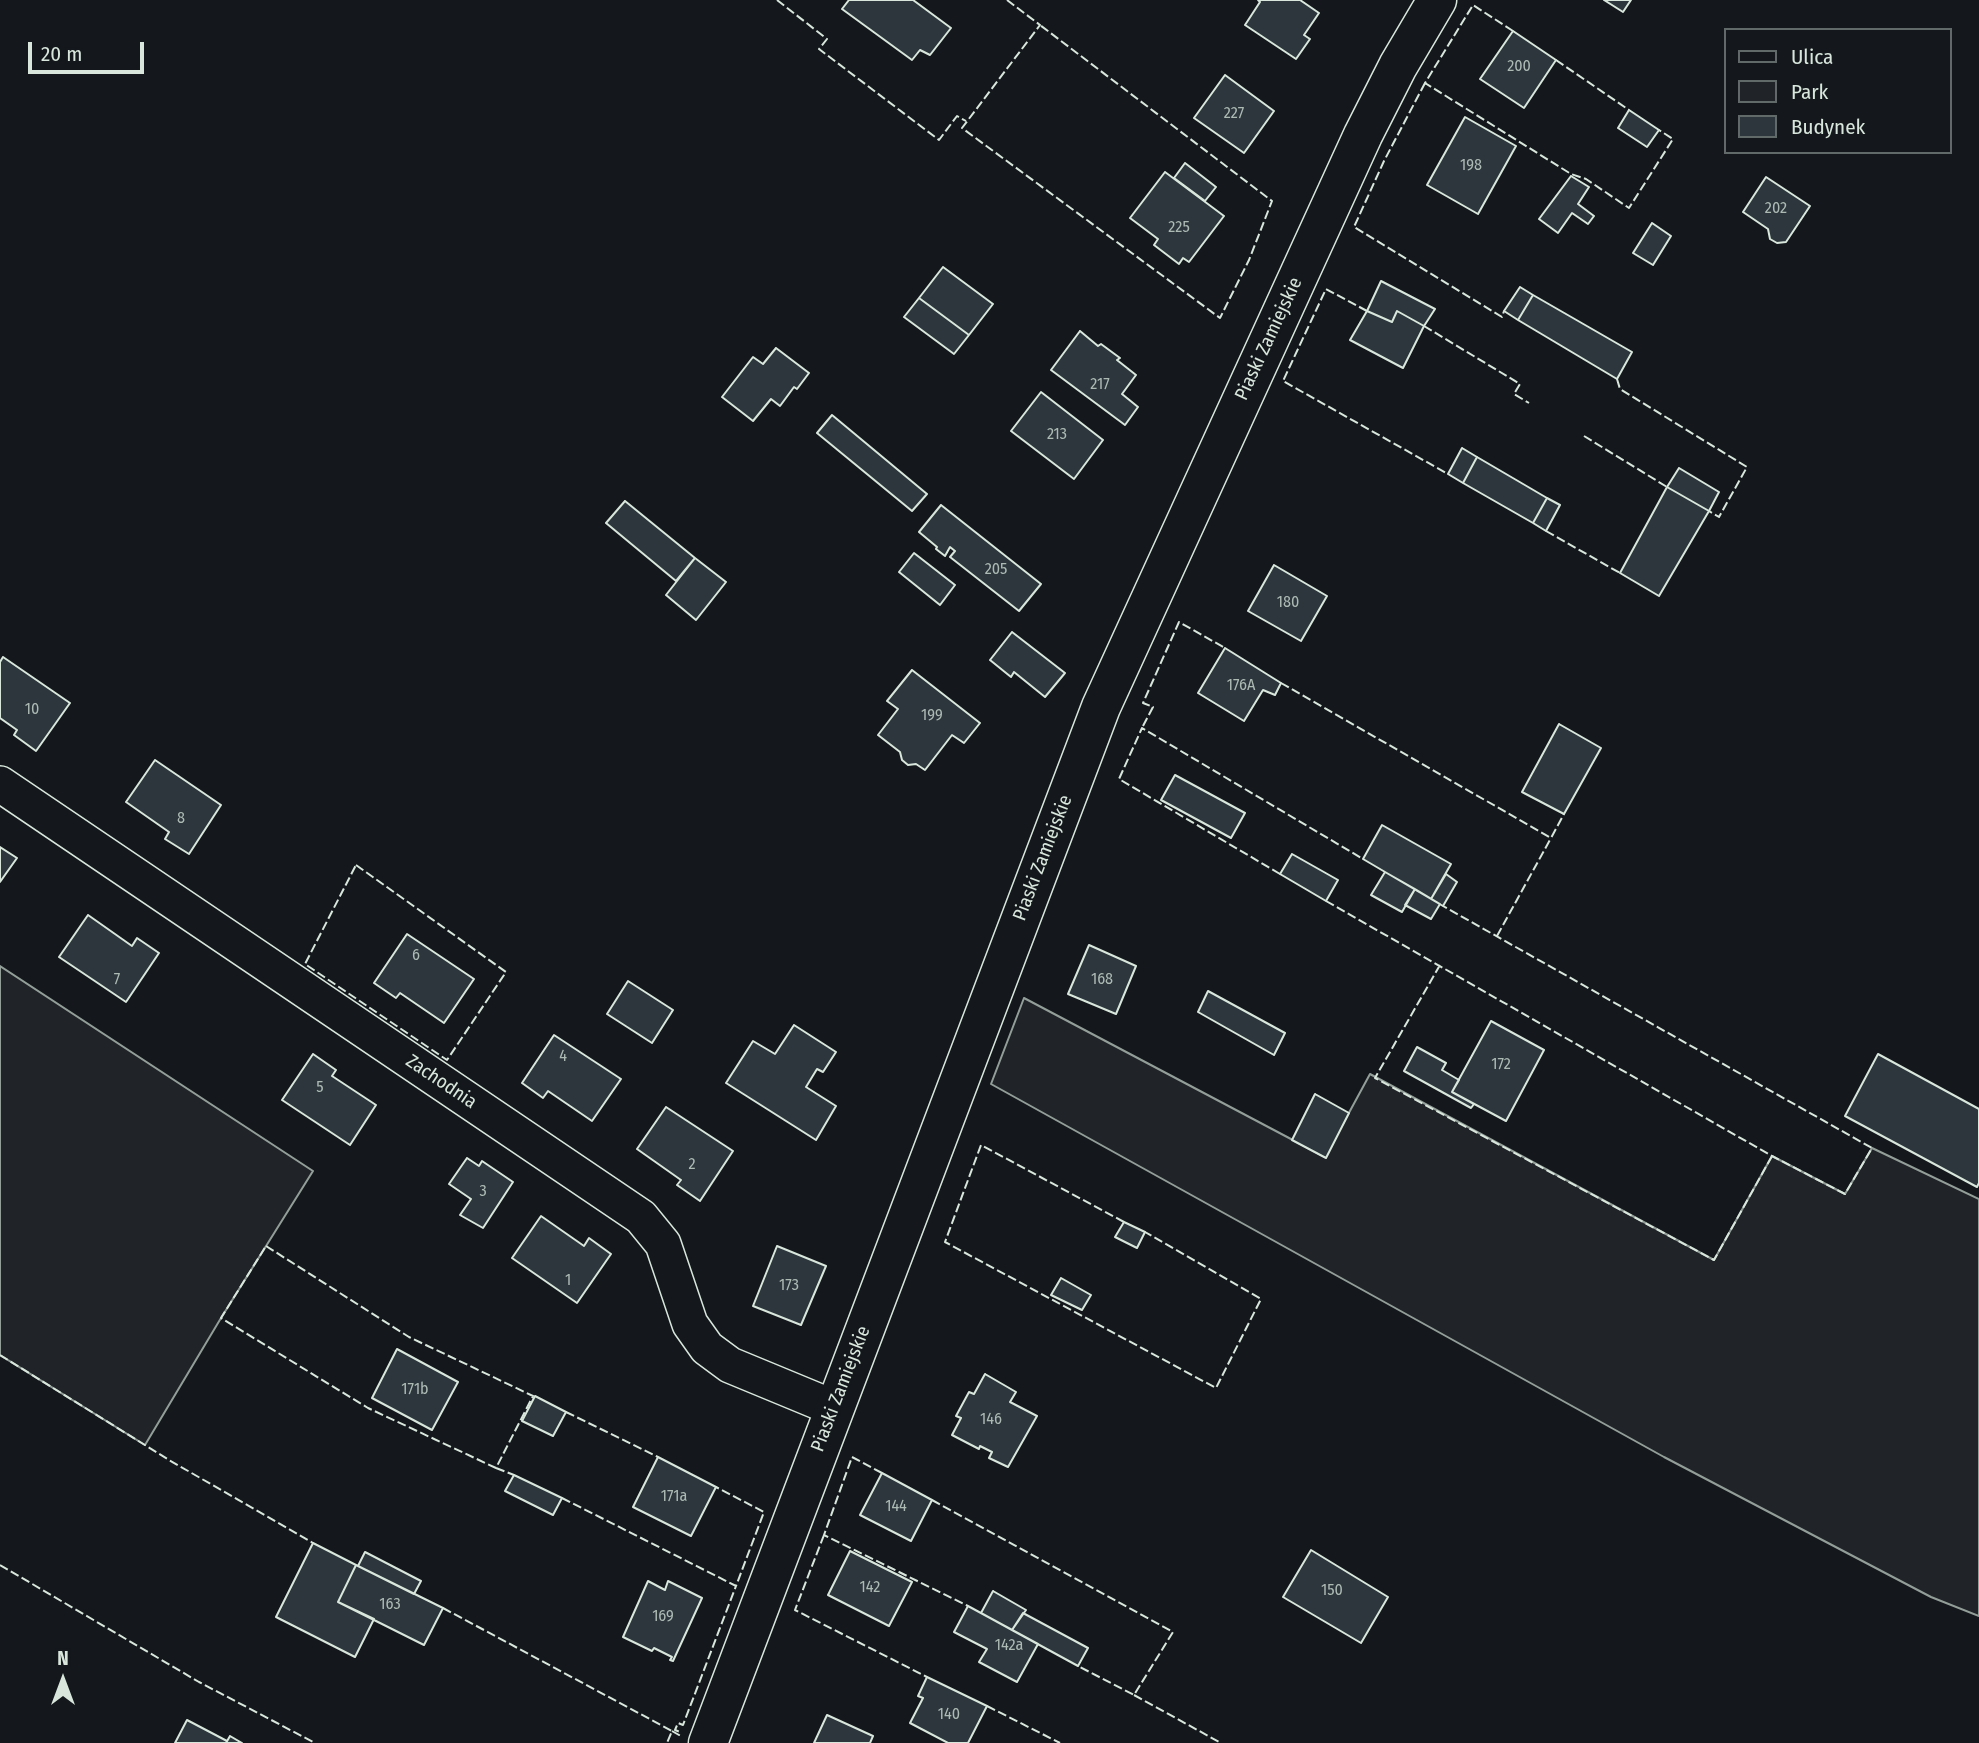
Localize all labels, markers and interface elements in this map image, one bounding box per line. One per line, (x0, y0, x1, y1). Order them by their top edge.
scale bar (32, 28, 147, 72)
legend (1724, 28, 1951, 154)
text: 20 m (41, 41, 82, 67)
text: Ulica (1791, 44, 1833, 70)
house number: 200 (1507, 57, 1531, 77)
text: Park (1791, 79, 1828, 105)
house number: 227 (1224, 104, 1244, 124)
text: Budynek (1791, 114, 1865, 140)
house number: 198 (1460, 156, 1482, 176)
house number: 202 (1765, 199, 1787, 219)
house number: 225 (1168, 218, 1190, 238)
street label: Piaski Zamiejskie (1231, 274, 1307, 404)
house number: 217 (1090, 375, 1110, 395)
house number: 213 (1047, 425, 1067, 445)
house number: 205 (985, 560, 1007, 580)
house number: 180 (1277, 593, 1299, 613)
house number: 176A (1227, 676, 1255, 696)
house number: 10 (25, 700, 39, 720)
house number: 199 (921, 706, 943, 726)
street label: Piaski Zamiejskie (1009, 792, 1077, 924)
house number: 8 (177, 809, 185, 829)
house number: 6 (412, 946, 420, 966)
house number: 7 (114, 970, 120, 990)
house number: 168 (1091, 970, 1113, 990)
house number: 4 (559, 1047, 567, 1067)
street label: Zachodnia (401, 1050, 481, 1114)
house number: 172 (1491, 1055, 1511, 1075)
house number: 5 (316, 1078, 324, 1098)
house number: 2 (688, 1155, 696, 1175)
house number: 3 (479, 1182, 487, 1202)
house number: 1 (565, 1271, 571, 1291)
house number: 173 (779, 1276, 799, 1296)
street label: Piaski Zamiejskie (807, 1323, 875, 1455)
house number: 171b (401, 1380, 429, 1400)
house number: 146 (980, 1410, 1002, 1430)
house number: 171a (661, 1487, 687, 1507)
house number: 144 (885, 1497, 907, 1517)
house number: 142 (860, 1578, 880, 1598)
house number: 150 (1321, 1581, 1343, 1601)
house number: 163 (379, 1595, 401, 1615)
house number: 169 (652, 1607, 674, 1627)
house number: 142a (995, 1636, 1023, 1656)
north arrow (28, 1645, 98, 1715)
text: N (57, 1647, 69, 1670)
house number: 140 (938, 1705, 960, 1725)

